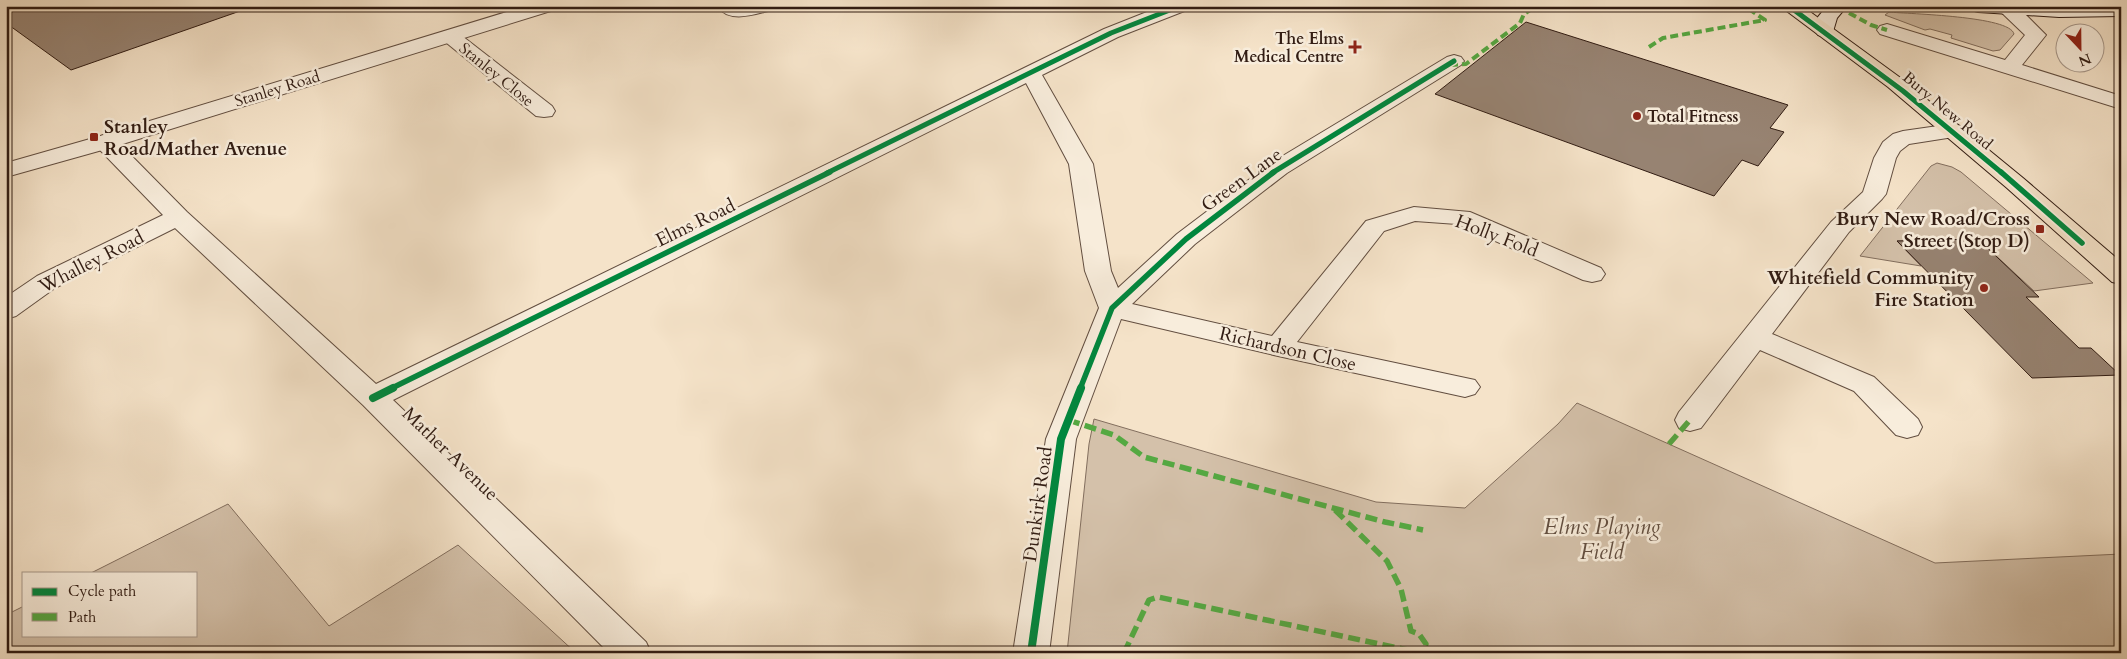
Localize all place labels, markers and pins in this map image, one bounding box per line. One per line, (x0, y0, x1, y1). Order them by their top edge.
place label: The Elms Medical Centre (1234, 28, 1344, 68)
marker: The Elms Medical Centre (1348, 40, 1362, 54)
place label: Total Fitness (1647, 106, 1739, 128)
marker: Total Fitness (1631, 110, 1643, 122)
place label: Stanley Road/Mather Avenue (104, 114, 287, 162)
marker: Stanley Road/Mather Avenue (88, 131, 100, 143)
place label: Bury New Road/Cross Street (Stop D) (1836, 206, 2030, 254)
marker: Bury New Road/Cross Street (Stop D) (2034, 223, 2046, 235)
place label: Whitefield Community Fire Station (1766, 265, 1975, 313)
marker: Whitefield Community Fire Station (1978, 282, 1990, 294)

